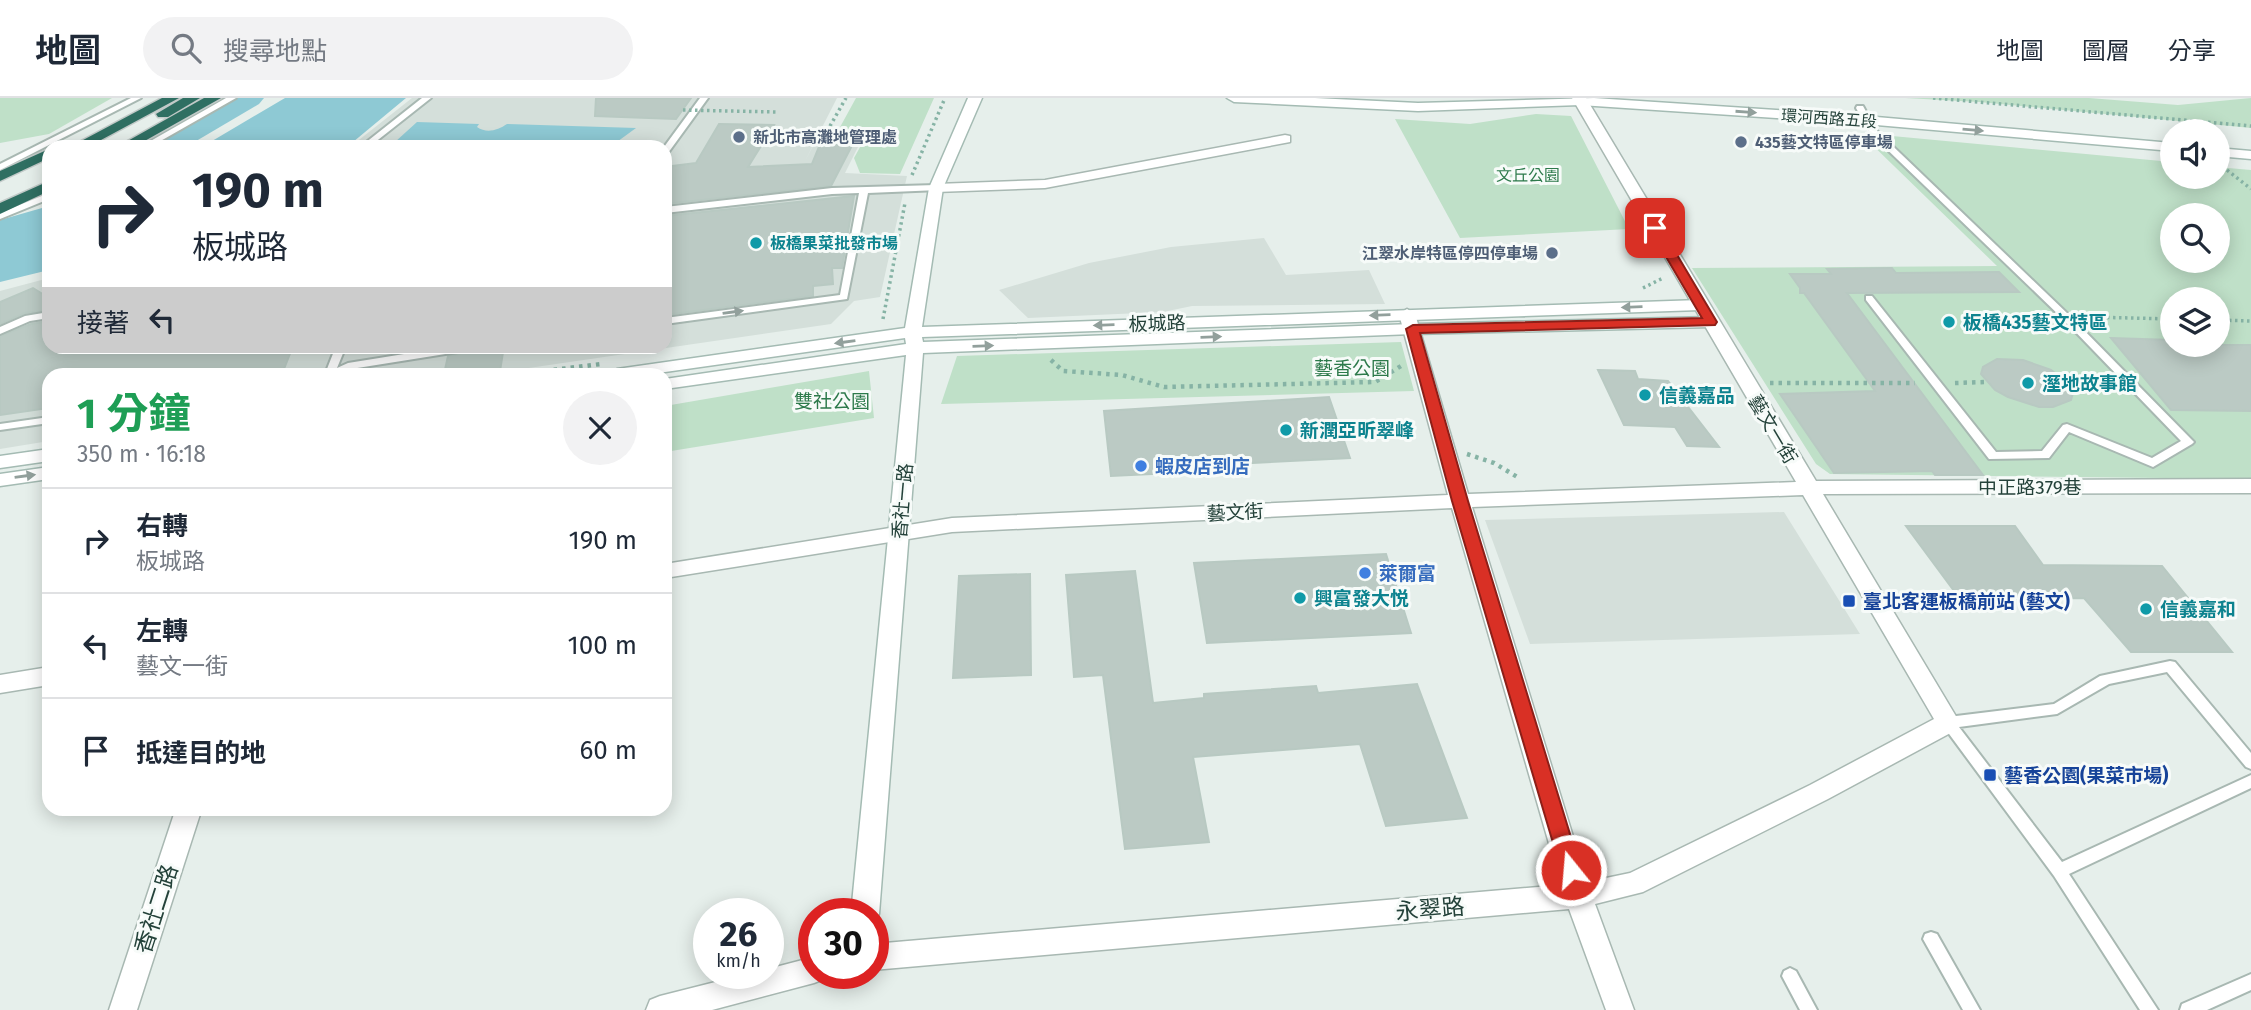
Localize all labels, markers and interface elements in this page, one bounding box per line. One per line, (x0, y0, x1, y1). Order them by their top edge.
search box (143, 17, 633, 80)
icon: search (167, 29, 205, 67)
text: 地圖 (35, 31, 101, 71)
text: 搜尋地點 (223, 36, 327, 67)
text: 地圖 (1996, 37, 2044, 65)
text: 圖層 (2082, 37, 2130, 65)
text: 分享 (2168, 37, 2216, 65)
street label: 環河西路五段 (1780, 106, 1878, 131)
one-way arrow (1735, 107, 1757, 118)
map controls (2160, 119, 2230, 357)
button: sound (2160, 119, 2230, 189)
one-way arrow (1962, 124, 1984, 135)
place label: 新北市高灘地管理處 (753, 128, 897, 147)
marker: 新北市高灘地管理處 (731, 129, 747, 145)
place label: 435藝文特區停車場 (1755, 133, 1893, 152)
marker: 435藝文特區停車場 (1733, 134, 1749, 150)
text: 190 m (192, 161, 324, 220)
park label: 文丘公園 (1496, 166, 1560, 185)
icon: right (77, 168, 168, 259)
pin (1625, 198, 1685, 258)
button: search (2160, 203, 2230, 273)
icon: arrive (1636, 209, 1674, 247)
text: 板城路 (192, 228, 288, 266)
place label: 板橋果菜批發市場 (770, 234, 898, 253)
marker: 板橋果菜批發市場 (748, 235, 764, 251)
place label: 江翠水岸特區停四停車場 (1362, 244, 1538, 263)
marker: 江翠水岸特區停四停車場 (1544, 245, 1560, 261)
button: layers (2160, 287, 2230, 357)
icon: left (143, 301, 181, 339)
one-way arrow (1621, 301, 1643, 313)
one-way arrow (722, 306, 744, 317)
text: 接著 (77, 308, 129, 339)
one-way arrow (1369, 309, 1391, 320)
street label: 板城路 (1128, 311, 1186, 336)
place label: 板橋435藝文特區 (1963, 311, 2108, 334)
marker: 板橋435藝文特區 (1941, 314, 1957, 330)
one-way arrow (1093, 320, 1115, 331)
one-way arrow (1200, 331, 1222, 342)
one-way arrow (834, 337, 856, 348)
one-way arrow (973, 340, 995, 351)
park label: 藝香公園 (1314, 357, 1390, 380)
place label: 溼地故事館 (2042, 372, 2137, 395)
marker: 溼地故事館 (2020, 375, 2036, 391)
place label: 信義嘉品 (1659, 384, 1735, 407)
marker: 信義嘉品 (1637, 387, 1653, 403)
text: 1 分鐘 (77, 389, 190, 439)
park label: 雙社公園 (794, 390, 870, 413)
button: close (563, 391, 637, 465)
street label: 藝文一街 (1743, 391, 1802, 468)
place label: 新潤亞昕翠峰 (1300, 419, 1414, 442)
marker: 新潤亞昕翠峰 (1278, 422, 1294, 438)
text: 350 m · 16:18 (77, 440, 206, 468)
place label: 蝦皮店到店 (1155, 455, 1250, 478)
marker: 蝦皮店到店 (1133, 458, 1149, 474)
street label: 香社一路 (888, 462, 917, 540)
one-way arrow (14, 471, 36, 482)
street label: 中正路379巷 (1978, 476, 2082, 499)
street label: 藝文街 (1206, 500, 1264, 525)
text: 右轉 (136, 511, 188, 542)
icon: right (77, 522, 115, 560)
text: 190 m (568, 525, 637, 556)
text: 板城路 (136, 547, 205, 575)
place label: 萊爾富 (1379, 562, 1436, 585)
marker: 萊爾富 (1357, 565, 1373, 581)
place label: 興富發大悦 (1314, 587, 1409, 610)
marker: 興富發大悦 (1292, 590, 1308, 606)
place label: 臺北客運板橋前站 (藝文) (1863, 590, 2070, 613)
marker: 臺北客運板橋前站 (藝文) (1841, 593, 1857, 609)
place label: 信義嘉和 (2160, 598, 2236, 621)
marker: 信義嘉和 (2138, 601, 2154, 617)
text: 左轉 (136, 616, 188, 647)
icon: left (77, 627, 115, 665)
text: 100 m (568, 630, 637, 661)
text: 藝文一街 (136, 652, 228, 680)
icon: arrive (77, 732, 115, 770)
text: 60 m (579, 735, 637, 766)
text: 抵達目的地 (136, 738, 266, 769)
place label: 藝香公園(果菜市場) (2004, 764, 2168, 787)
marker: 藝香公園(果菜市場) (1982, 767, 1998, 783)
position arrow (1534, 833, 1608, 907)
street label: 香社二路 (128, 861, 184, 957)
street label: 永翠路 (1394, 892, 1466, 926)
speed limit sign: 30 (798, 898, 889, 989)
text: 26 (720, 913, 757, 955)
text: km/h (716, 950, 761, 972)

